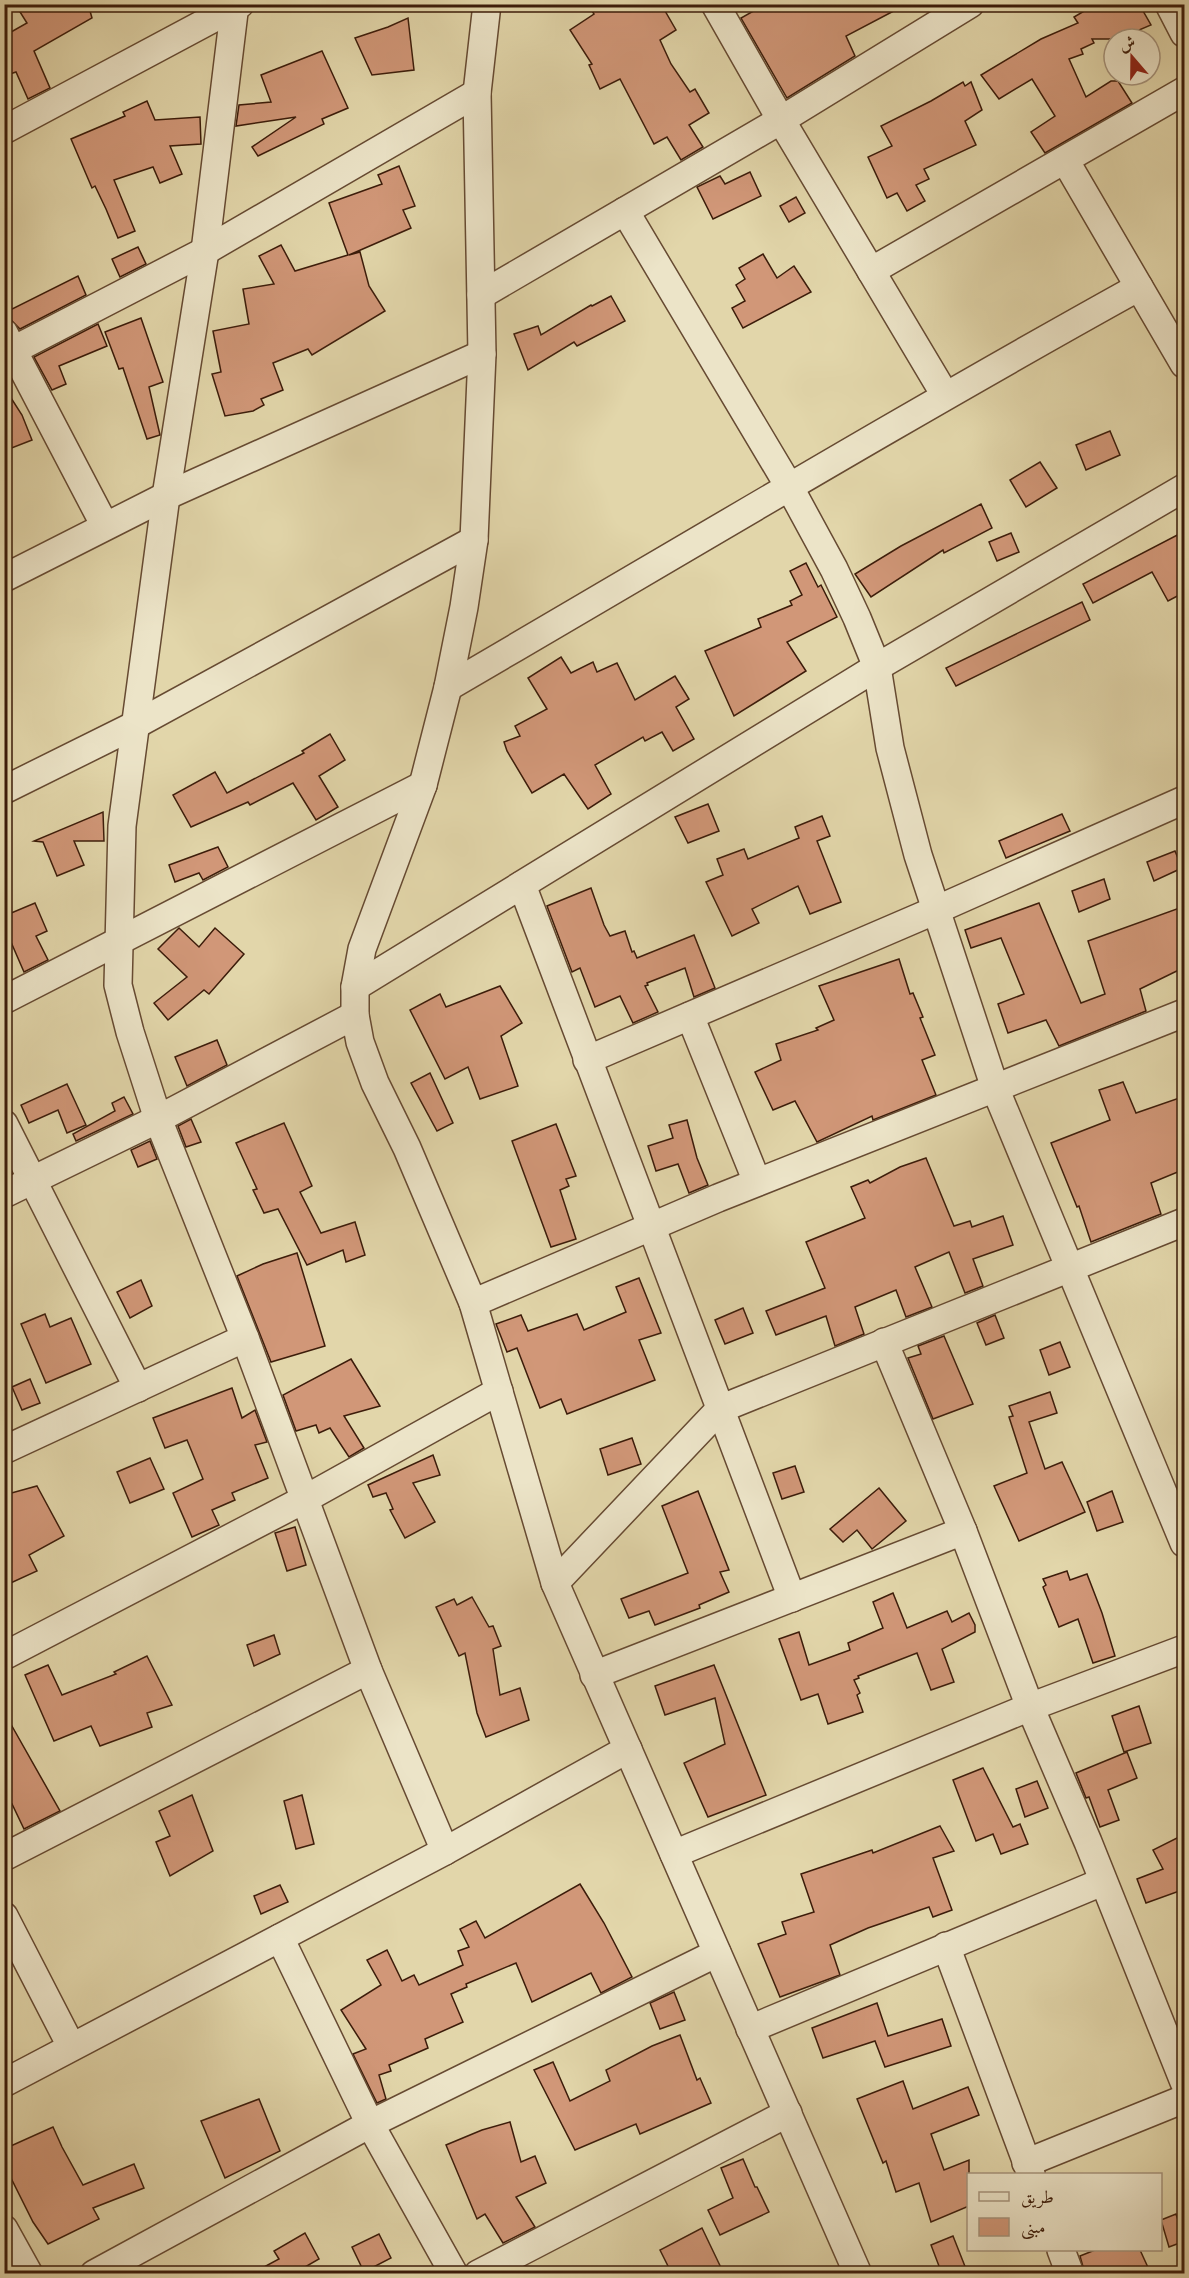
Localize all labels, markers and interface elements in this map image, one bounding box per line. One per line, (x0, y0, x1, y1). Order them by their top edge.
north arrow (1102, 27, 1162, 87)
text: ش (1116, 32, 1138, 56)
legend (967, 2173, 1162, 2251)
text: طريق (1021, 2187, 1054, 2209)
text: مبنى (1021, 2217, 1046, 2240)

